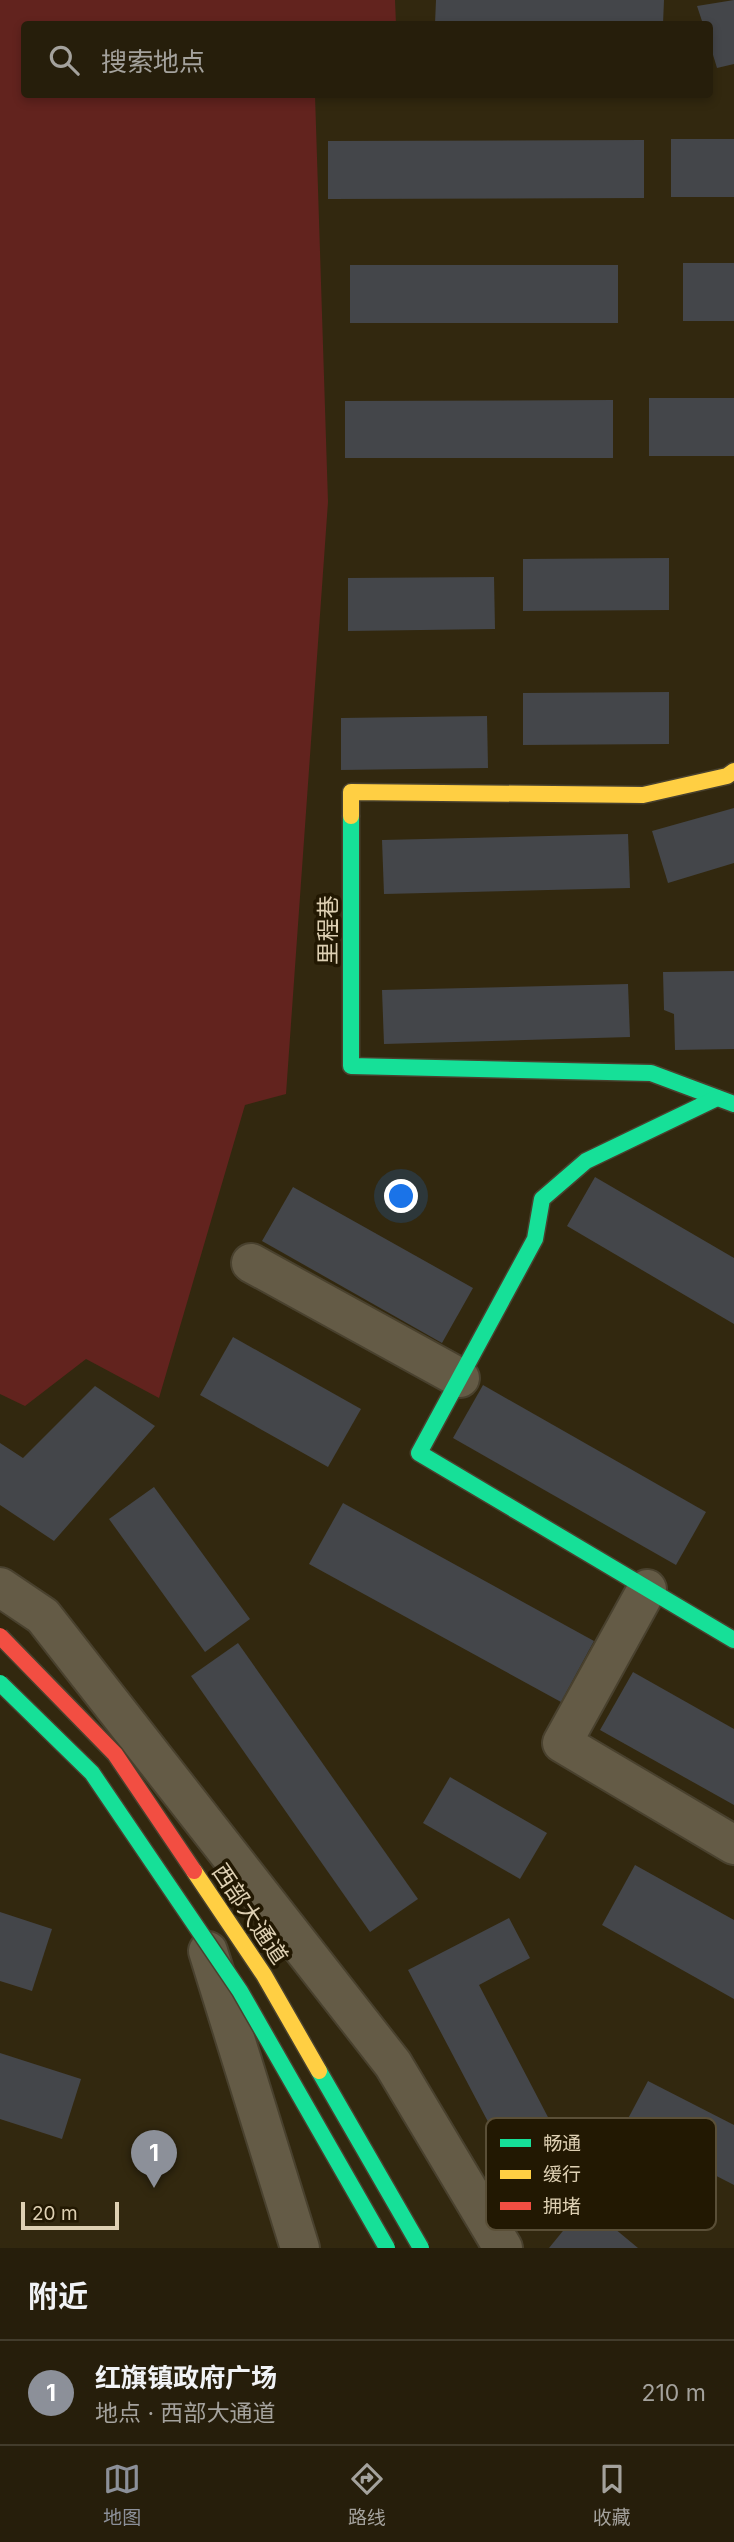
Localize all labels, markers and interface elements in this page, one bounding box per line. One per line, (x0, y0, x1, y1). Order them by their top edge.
search box (21, 21, 713, 98)
icon: search (45, 41, 83, 79)
text: 搜索地点 (101, 46, 205, 77)
street label: 里程巷 (314, 896, 342, 965)
your location (384, 1179, 418, 1213)
street label: 西部大通道 (206, 1859, 294, 1969)
legend (486, 2118, 716, 2230)
pin: 1 (131, 2130, 177, 2188)
text: 畅通 (543, 2132, 581, 2155)
text: 缓行 (543, 2163, 581, 2186)
text: 拥堵 (543, 2195, 581, 2218)
scale bar (21, 2199, 119, 2231)
text: 20 m (32, 2202, 78, 2225)
text: 附近 (28, 2278, 88, 2314)
text: 红旗镇政府广场 (95, 2362, 277, 2393)
text: 1 (46, 2379, 56, 2407)
text: 210 m (641, 2379, 706, 2407)
text: 地点 · 西部大通道 (95, 2399, 276, 2427)
tab: 地图 (103, 2460, 141, 2529)
tab: 路线 (348, 2460, 386, 2529)
tab: 收藏 (593, 2460, 631, 2529)

